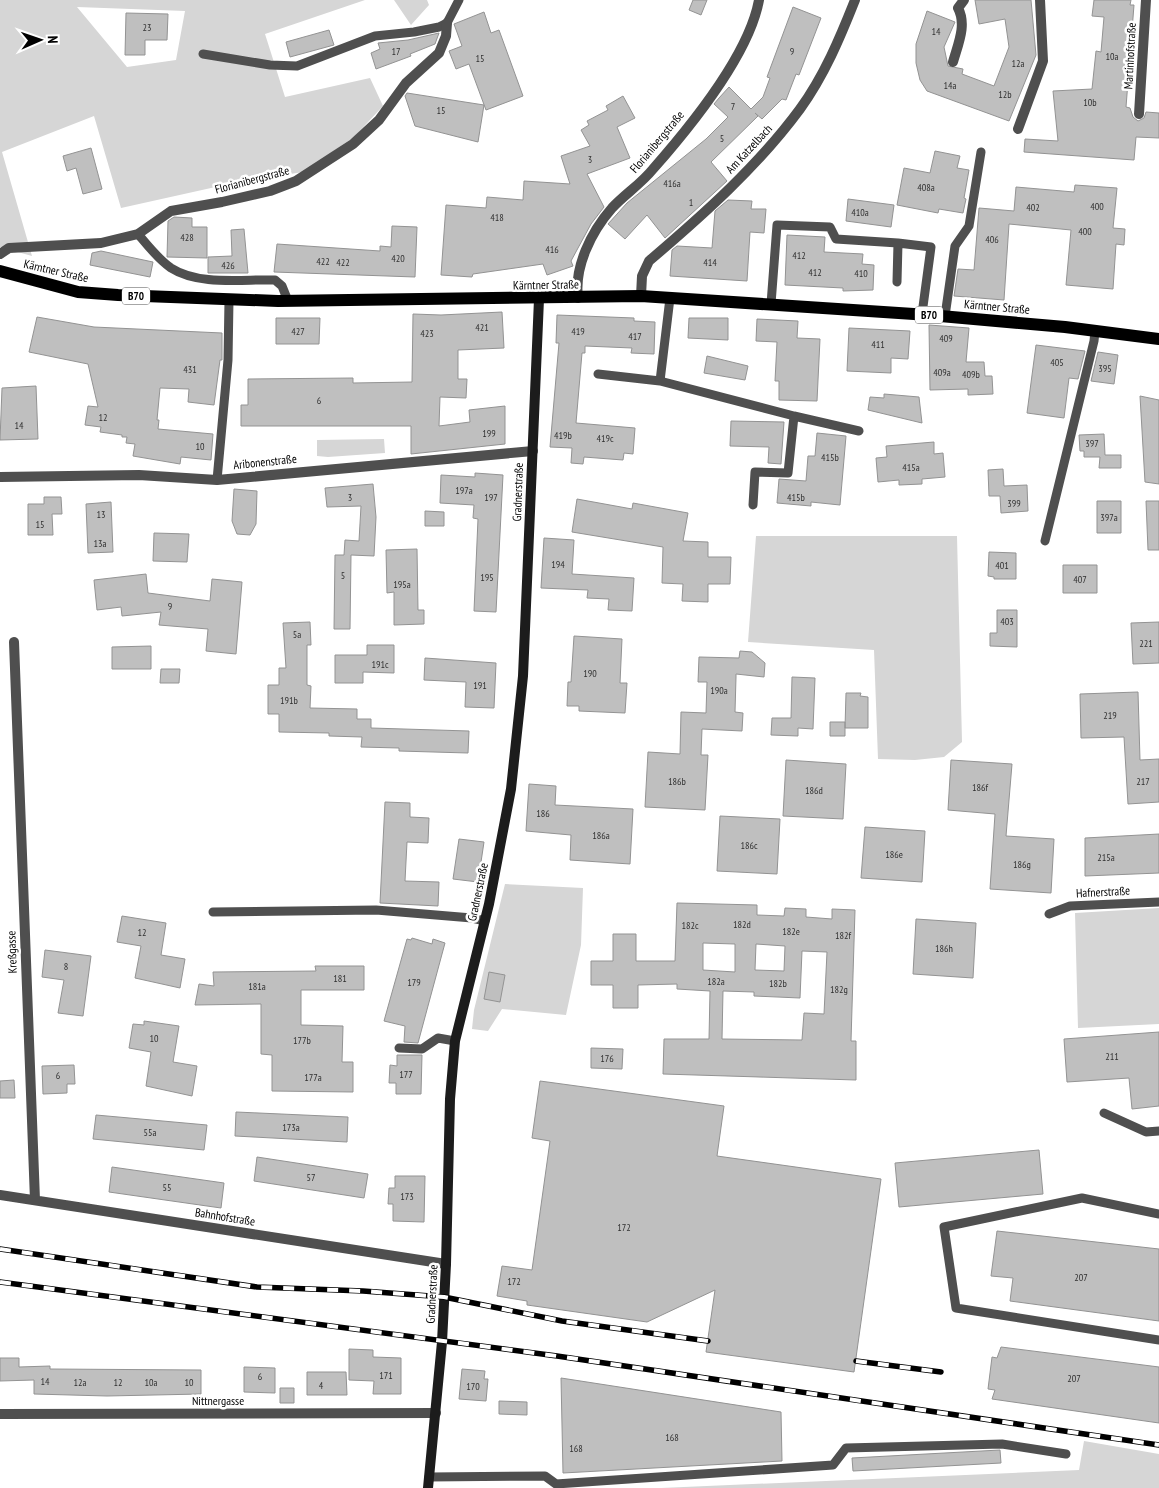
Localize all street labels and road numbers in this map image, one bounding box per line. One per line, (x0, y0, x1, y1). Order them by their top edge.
street label: Martinhofstraße (1120, 22, 1139, 90)
street label: Florianibergstraße (626, 108, 687, 176)
street label: Am Katzelbach (722, 121, 775, 176)
street label: Florianibergstraße (213, 162, 291, 197)
street label: Kärntner Straße (22, 256, 90, 285)
street label: Kärntner Straße (513, 276, 579, 293)
road number: B70 (122, 288, 150, 304)
street label: Kärntner Straße (964, 296, 1031, 317)
road number: B70 (915, 306, 943, 324)
street label: Aribonenstraße (232, 451, 297, 472)
street label: Gradnerstraße (509, 462, 526, 522)
street label: Gradnerstraße (464, 861, 491, 922)
street label: Hafnerstraße (1076, 883, 1130, 900)
street label: Kreßgasse (3, 930, 20, 974)
street label: Bahnhofstraße (194, 1204, 256, 1229)
street label: Gradnerstraße (422, 1264, 441, 1324)
street label: Nittnergasse (192, 1393, 244, 1408)

